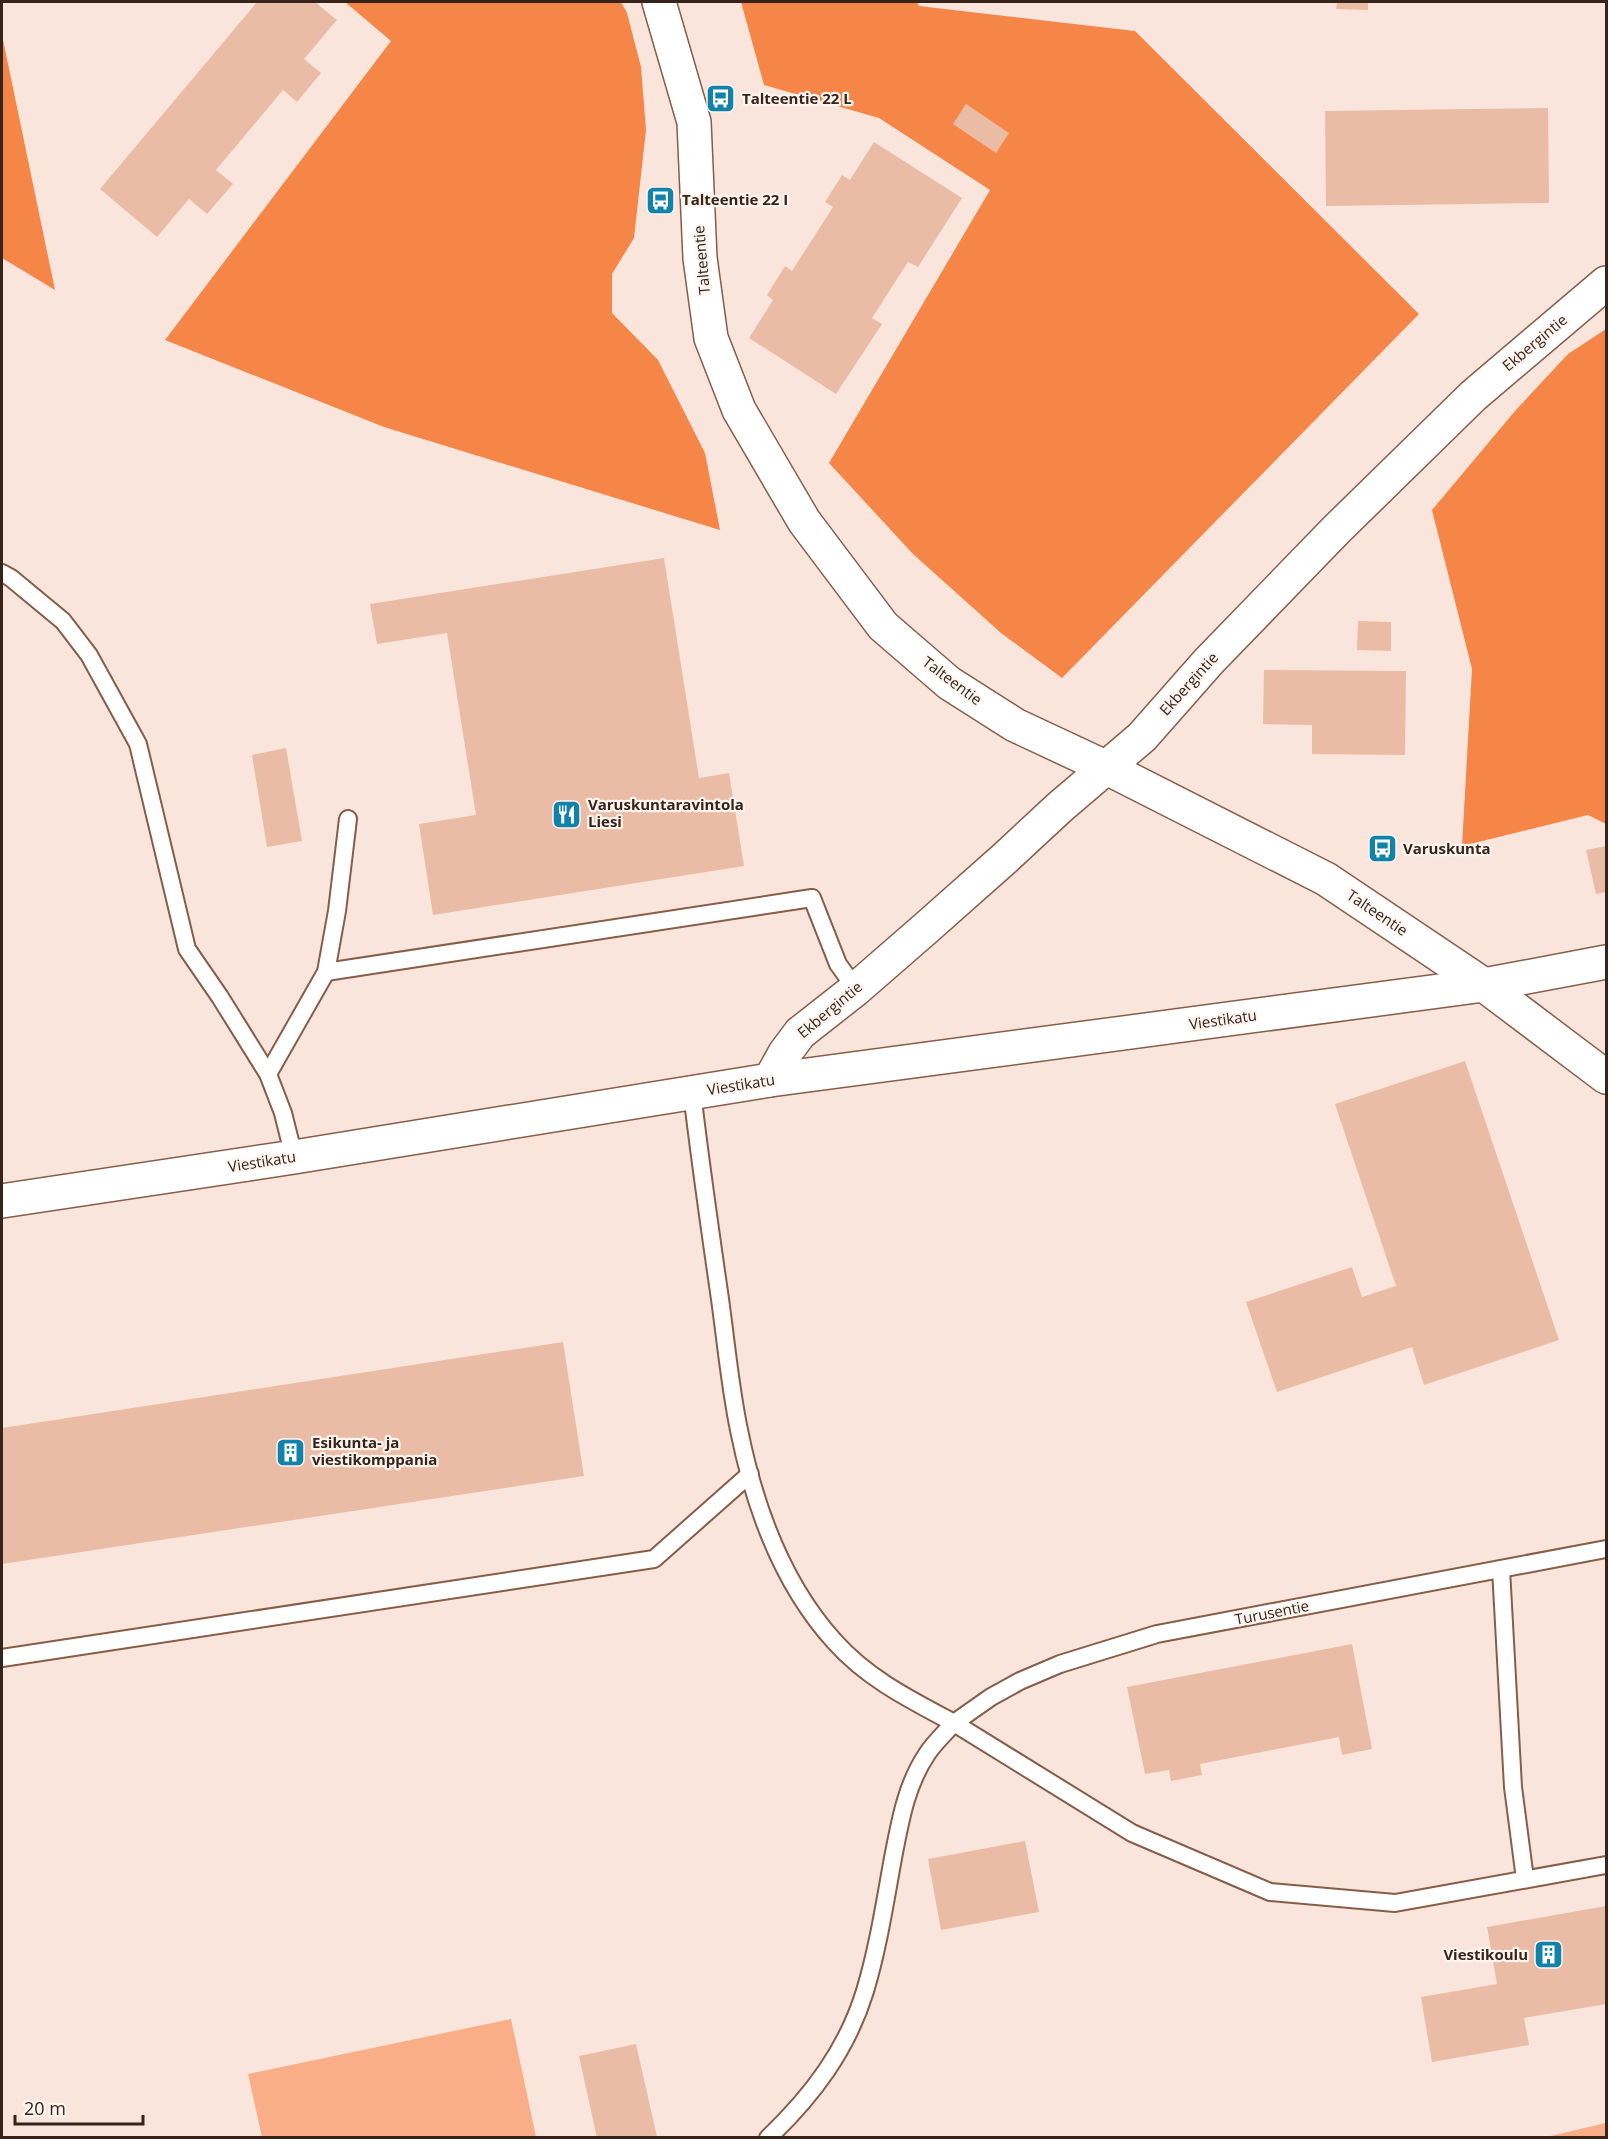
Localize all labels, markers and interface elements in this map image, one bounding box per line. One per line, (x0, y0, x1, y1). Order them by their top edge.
bus stop icon: Talteentie 22 L (705, 83, 737, 115)
place label: Talteentie 22 L (742, 88, 852, 108)
bus stop icon: Talteentie 22 I (645, 184, 677, 216)
place label: Talteentie 22 I (682, 189, 788, 209)
street label: Talteentie (688, 225, 714, 295)
street label: Ekbergintie (1498, 309, 1571, 375)
street label: Ekbergintie (1155, 647, 1222, 719)
street label: Talteentie (919, 651, 986, 709)
place label: Varuskuntaravintola Liesi (588, 794, 744, 831)
restaurant icon: Varuskuntaravintola Liesi (551, 798, 583, 830)
bus stop icon: Varuskunta (1366, 833, 1398, 865)
place label: Varuskunta (1403, 838, 1491, 858)
street label: Talteentie (1343, 884, 1412, 940)
street label: Ekbergintie (793, 976, 866, 1042)
street label: Viestikatu (1188, 1004, 1258, 1034)
street label: Viestikatu (706, 1069, 776, 1099)
street label: Viestikatu (227, 1146, 297, 1176)
place label: Esikunta- ja viestikomppania (312, 1432, 437, 1469)
building icon: Esikunta- ja viestikomppania (275, 1436, 307, 1468)
street label: Turusentie (1233, 1595, 1311, 1629)
building icon: Viestikoulu (1533, 1939, 1565, 1971)
place label: Viestikoulu (1443, 1944, 1528, 1964)
scale bar (15, 2088, 142, 2126)
text: 20 m (24, 2096, 66, 2120)

